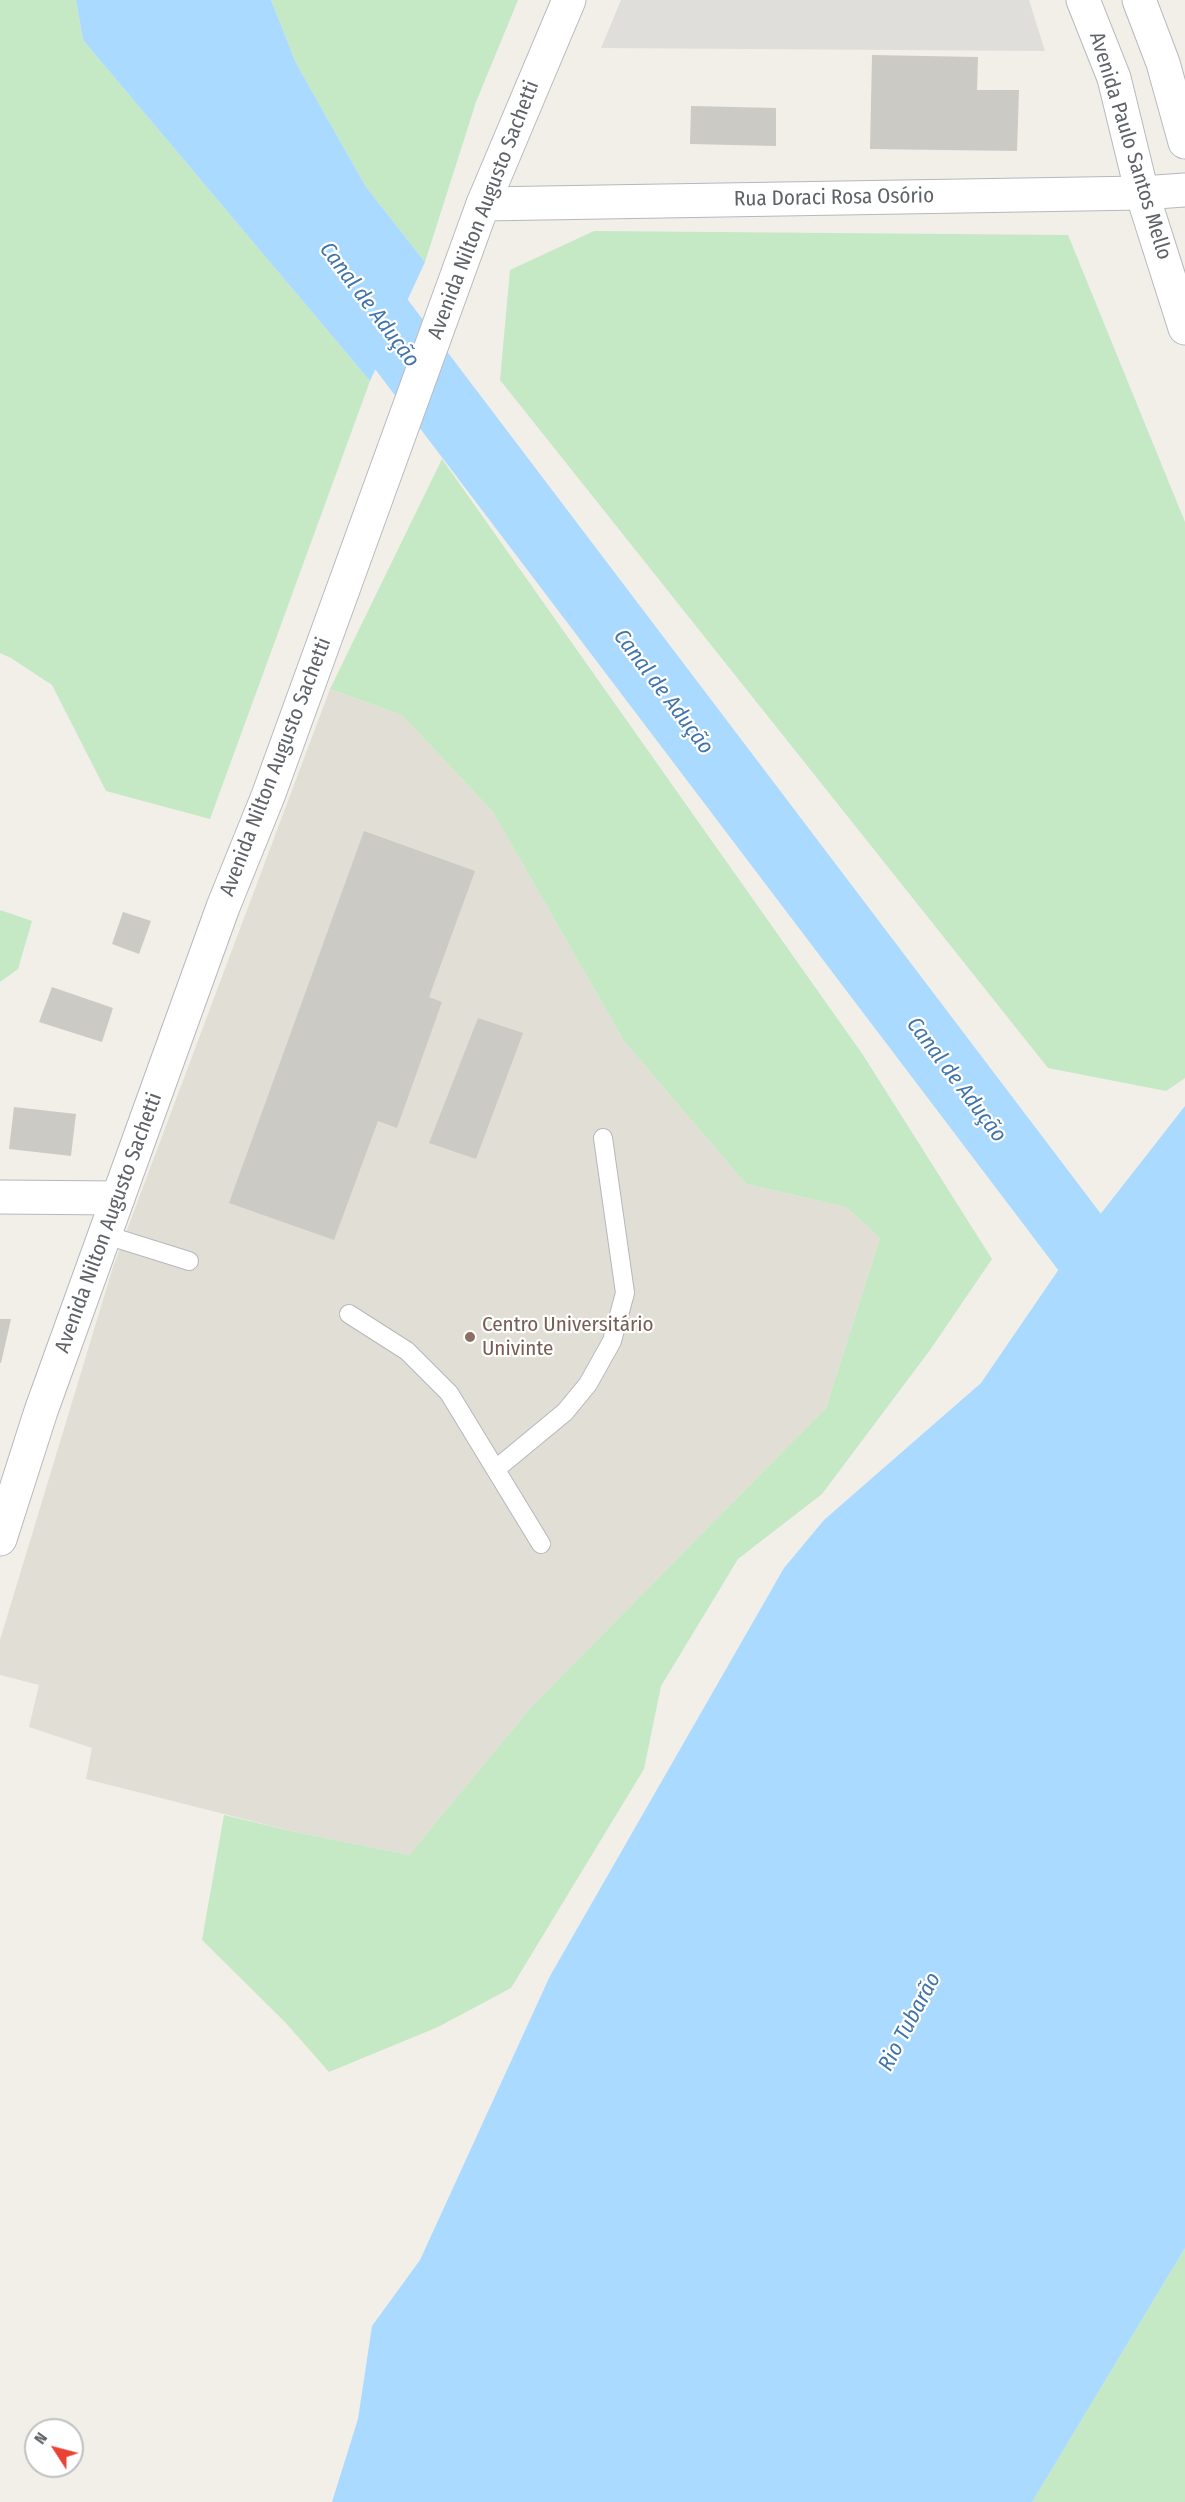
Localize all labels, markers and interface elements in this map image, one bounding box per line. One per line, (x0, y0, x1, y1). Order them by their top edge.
street label: Avenida Paulo Santos Mello (1083, 29, 1177, 263)
street label: Avenida Nilton Augusto Sachetti (423, 77, 545, 343)
street label: Rua Doraci Rosa Osório (734, 184, 934, 212)
water label: Canal de Adução (313, 237, 425, 373)
water label: Canal de Adução (607, 624, 719, 760)
street label: Avenida Nilton Augusto Sachetti (215, 634, 337, 900)
water label: Canal de Adução (900, 1012, 1012, 1148)
street label: Avenida Nilton Augusto Sachetti (50, 1089, 168, 1357)
place label: Centro Universitário Univinte (482, 1312, 654, 1362)
marker: Centro Universitário Univinte (463, 1330, 477, 1344)
water label: Rio Tubarão (873, 1968, 947, 2076)
north arrow (24, 2418, 84, 2478)
text: N (30, 2429, 51, 2448)

